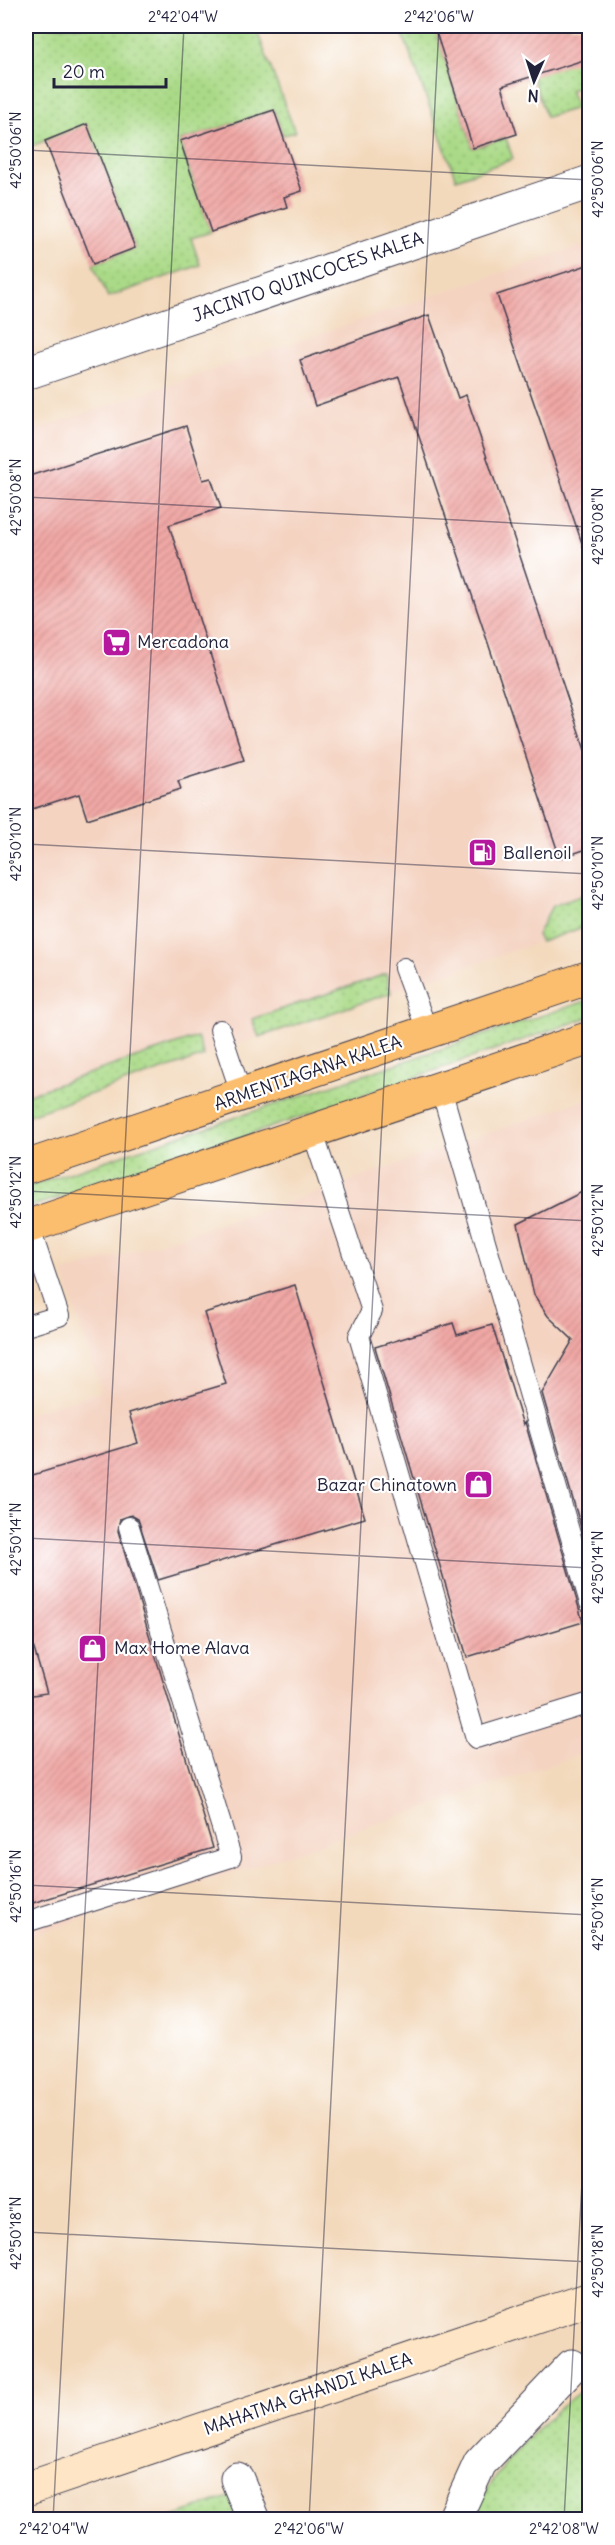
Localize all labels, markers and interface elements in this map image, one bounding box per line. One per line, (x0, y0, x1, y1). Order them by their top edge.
text: 2°42'04"W (148, 7, 218, 26)
text: 2°42'06"W (404, 7, 474, 26)
scale bar (54, 51, 166, 89)
north arrow (504, 51, 564, 111)
text: 20 m (63, 60, 105, 83)
text: N (527, 86, 539, 106)
text: 42°50'06"N (6, 111, 25, 189)
text: 42°50'06"N (588, 140, 607, 218)
street label: JACINTO QUINCOCES KALEA (189, 226, 426, 327)
text: 42°50'08"N (6, 458, 25, 536)
text: 42°50'08"N (588, 487, 607, 565)
supermarket icon: Mercadona (100, 626, 132, 658)
place label: Mercadona (137, 630, 229, 653)
text: 42°50'10"N (6, 807, 25, 881)
text: 42°50'10"N (588, 836, 607, 910)
fuel station icon: Ballenoil (466, 837, 498, 869)
place label: Ballenoil (503, 841, 571, 864)
street label: ARMENTIAGANA KALEA (211, 1030, 405, 1115)
text: 42°50'12"N (6, 1156, 25, 1228)
text: 42°50'12"N (588, 1184, 607, 1256)
shop icon: Bazar Chinatown (462, 1469, 494, 1501)
place label: Bazar Chinatown (317, 1473, 457, 1496)
text: 42°50'14"N (6, 1502, 25, 1576)
text: 42°50'14"N (588, 1530, 607, 1604)
shop icon: Max Home Alava (77, 1632, 109, 1664)
place label: Max Home Alava (114, 1636, 250, 1659)
text: 42°50'16"N (6, 1849, 25, 1923)
text: 42°50'16"N (588, 1877, 607, 1951)
text: 42°50'18"N (6, 2196, 25, 2270)
text: 42°50'18"N (588, 2224, 607, 2298)
street label: MAHATMA GHANDI KALEA (201, 2347, 415, 2440)
text: 2°42'04"W (19, 2519, 89, 2538)
text: 2°42'06"W (274, 2519, 344, 2538)
text: 2°42'08"W (529, 2519, 599, 2538)

